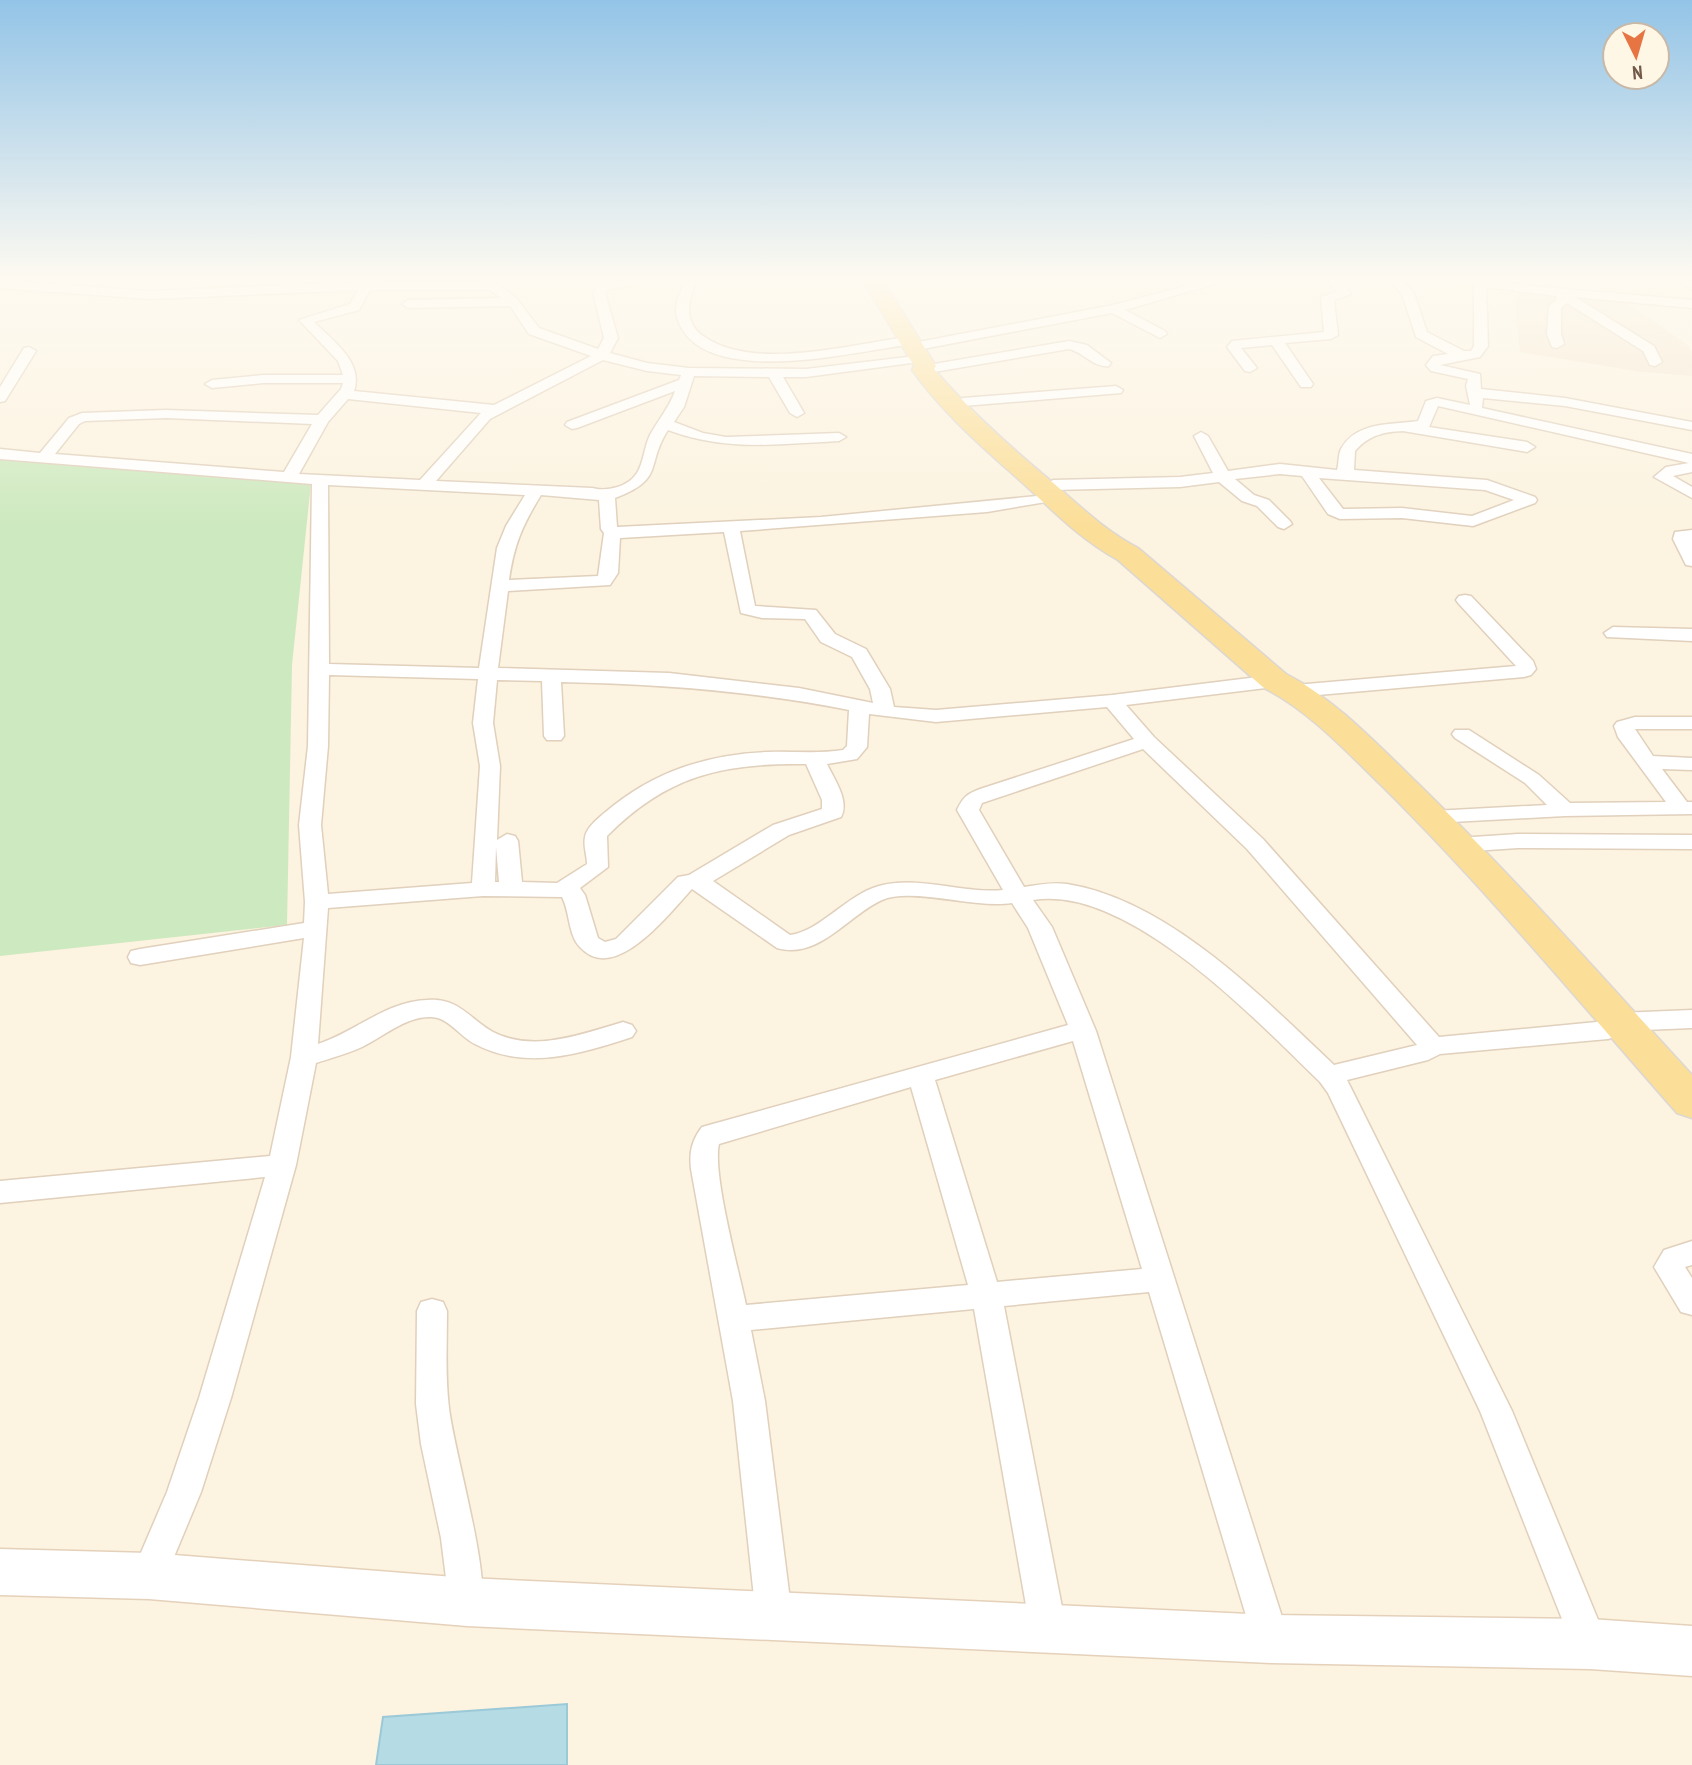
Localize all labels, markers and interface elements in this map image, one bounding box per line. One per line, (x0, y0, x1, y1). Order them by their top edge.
north arrow (1601, 21, 1671, 91)
text: N (1631, 61, 1644, 85)

